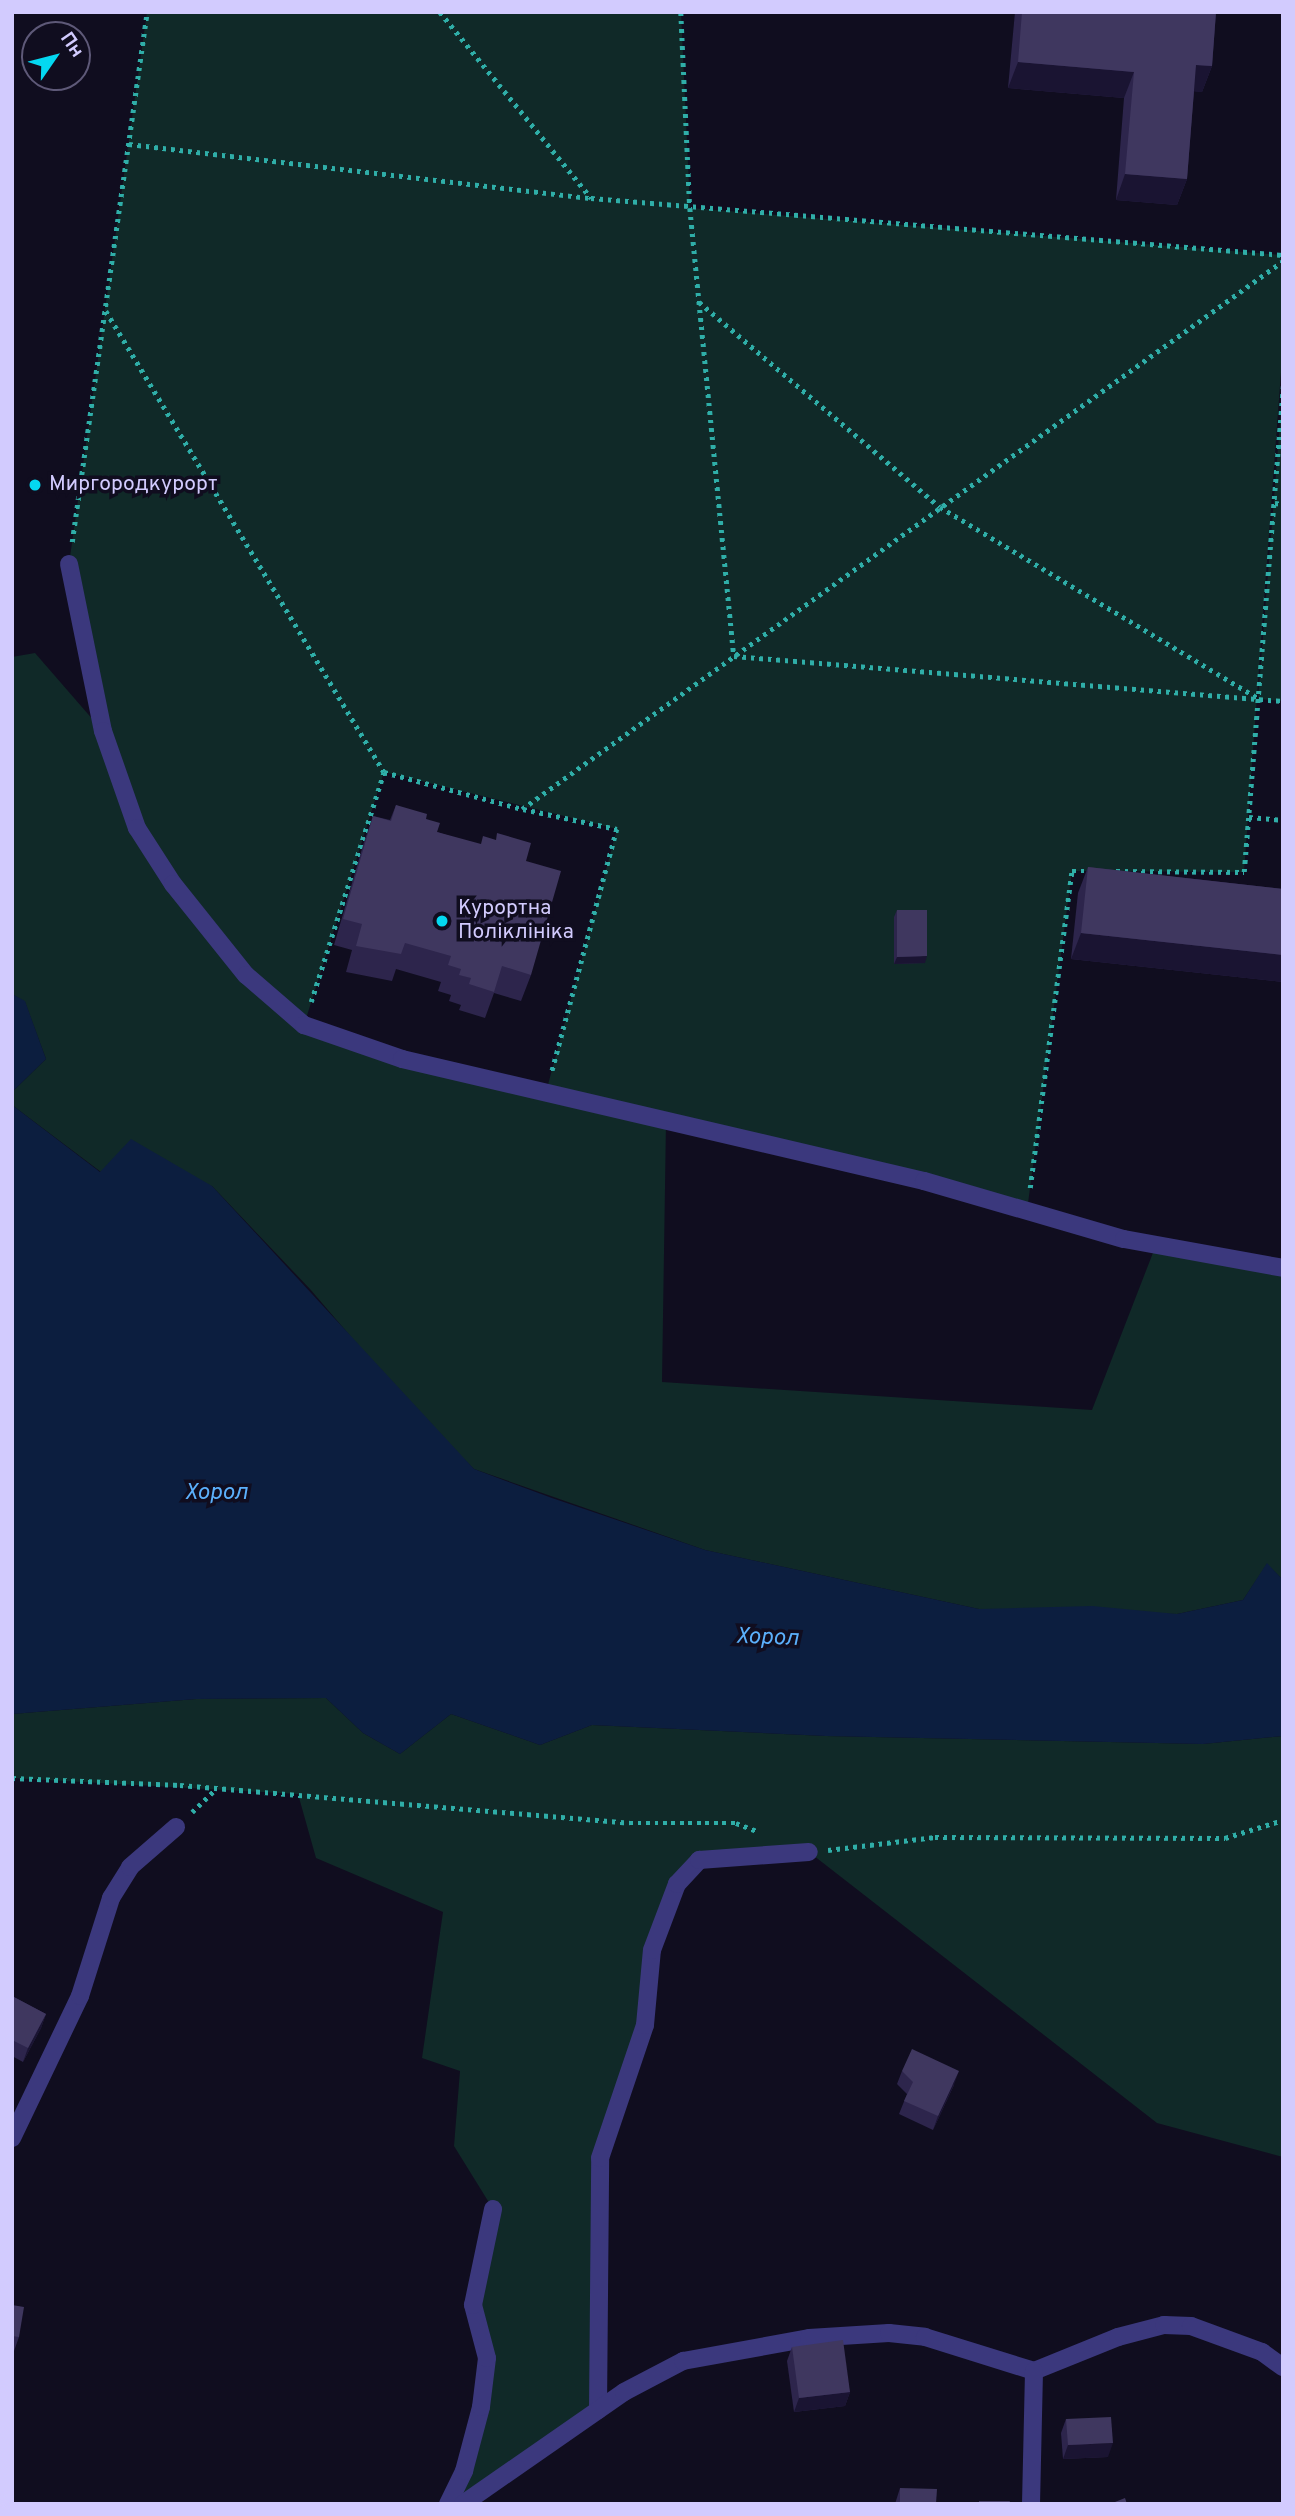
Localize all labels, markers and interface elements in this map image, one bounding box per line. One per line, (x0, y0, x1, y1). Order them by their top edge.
north arrow (21, 21, 91, 91)
text: Пн (54, 28, 89, 62)
place label: Миргородкурорт (49, 472, 217, 498)
marker: Миргородкурорт (27, 477, 43, 493)
place label: Курортна Поліклініка (458, 896, 574, 946)
marker: Курортна Поліклініка (432, 911, 452, 931)
water label: Хорол (185, 1480, 247, 1508)
water label: Хорол (735, 1624, 799, 1654)

